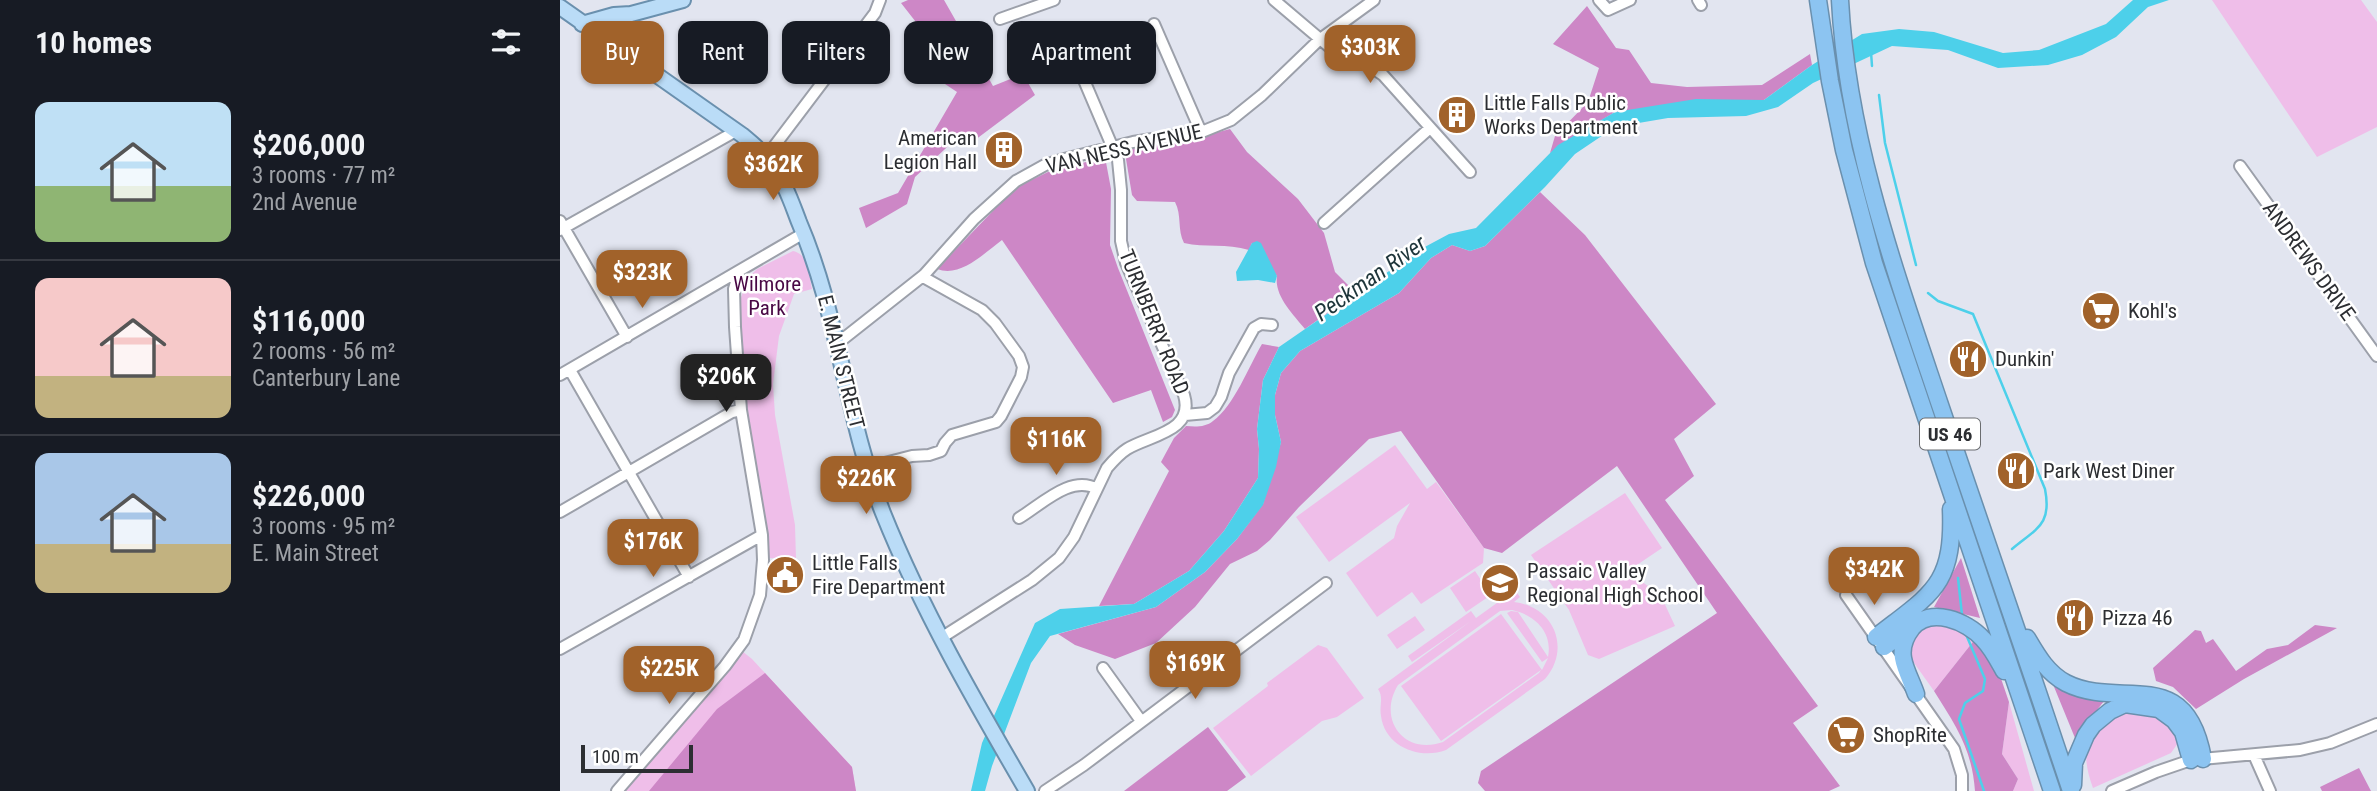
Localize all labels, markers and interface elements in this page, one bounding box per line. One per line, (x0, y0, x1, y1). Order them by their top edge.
chip: Buy (581, 21, 664, 84)
chip: Rent (678, 21, 768, 84)
chip: Filters (782, 21, 890, 84)
chip: New (904, 21, 993, 84)
chip: Apartment (1007, 21, 1156, 84)
icon: filters (487, 23, 525, 61)
text: 10 homes (35, 25, 152, 60)
pin: $303K (1321, 25, 1419, 85)
text: $303K (1340, 34, 1400, 61)
place label: Little Falls Public Works Department (1484, 91, 1638, 139)
building icon: Little Falls Public Works Department (1436, 94, 1478, 136)
street label: VAN NESS AVENUE (1044, 119, 1204, 179)
place label: American Legion Hall (884, 126, 977, 174)
text: $206,000 (252, 127, 365, 162)
building icon: American Legion Hall (983, 129, 1025, 171)
icon: home (91, 130, 175, 214)
pin: $362K (724, 142, 822, 202)
text: $362K (743, 151, 803, 178)
text: 3 rooms · 77 m² (252, 162, 395, 189)
text: 2nd Avenue (252, 189, 357, 216)
street label: ANDREWS DRIVE (2258, 197, 2360, 325)
water label: Peckman River (1309, 229, 1432, 327)
street label: TURNBERRY ROAD (1114, 246, 1194, 398)
pin: $323K (593, 250, 691, 310)
text: $323K (612, 259, 672, 286)
park label: Wilmore Park (733, 272, 801, 320)
supermarket icon: Kohl's (2080, 290, 2122, 332)
street label: E. MAIN STREET (813, 293, 869, 431)
place label: Kohl's (2128, 299, 2177, 323)
text: $116,000 (252, 303, 365, 338)
icon: home (91, 306, 175, 390)
text: 2 rooms · 56 m² (252, 338, 395, 365)
restaurant icon: Dunkin' (1947, 338, 1989, 380)
place label: Dunkin' (1995, 347, 2054, 371)
pin: $206K (677, 354, 775, 414)
text: $206K (696, 363, 756, 390)
text: Canterbury Lane (252, 365, 400, 392)
pin: $116K (1007, 418, 1105, 477)
road number: US 46 (1920, 418, 1980, 449)
text: $116K (1026, 426, 1086, 453)
restaurant icon: Park West Diner (1995, 450, 2037, 492)
pin: $226K (817, 456, 915, 516)
place label: Park West Diner (2043, 459, 2175, 483)
text: $226K (836, 465, 896, 492)
text: $226,000 (252, 478, 365, 513)
icon: home (91, 481, 175, 565)
text: 3 rooms · 95 m² (252, 513, 395, 540)
pin: $176K (604, 520, 702, 579)
text: $176K (623, 528, 683, 555)
text: E. Main Street (252, 540, 379, 567)
pin: $342K (1825, 548, 1923, 607)
place label: Little Falls Fire Department (812, 551, 945, 599)
public building icon: Little Falls Fire Department (764, 554, 806, 596)
text: $342K (1844, 556, 1904, 583)
place label: Passaic Valley Regional High School (1527, 559, 1703, 607)
school or university icon: Passaic Valley Regional High School (1479, 562, 1521, 604)
restaurant icon: Pizza 46 (2054, 597, 2096, 639)
place label: Pizza 46 (2102, 606, 2173, 630)
pin: $169K (1146, 642, 1244, 701)
pin: $225K (620, 646, 718, 706)
text: $169K (1165, 650, 1225, 677)
text: $225K (639, 655, 699, 682)
supermarket icon: ShopRite (1825, 714, 1867, 756)
place label: ShopRite (1873, 723, 1947, 747)
scale bar (581, 742, 693, 774)
text: 100 m (592, 745, 639, 768)

